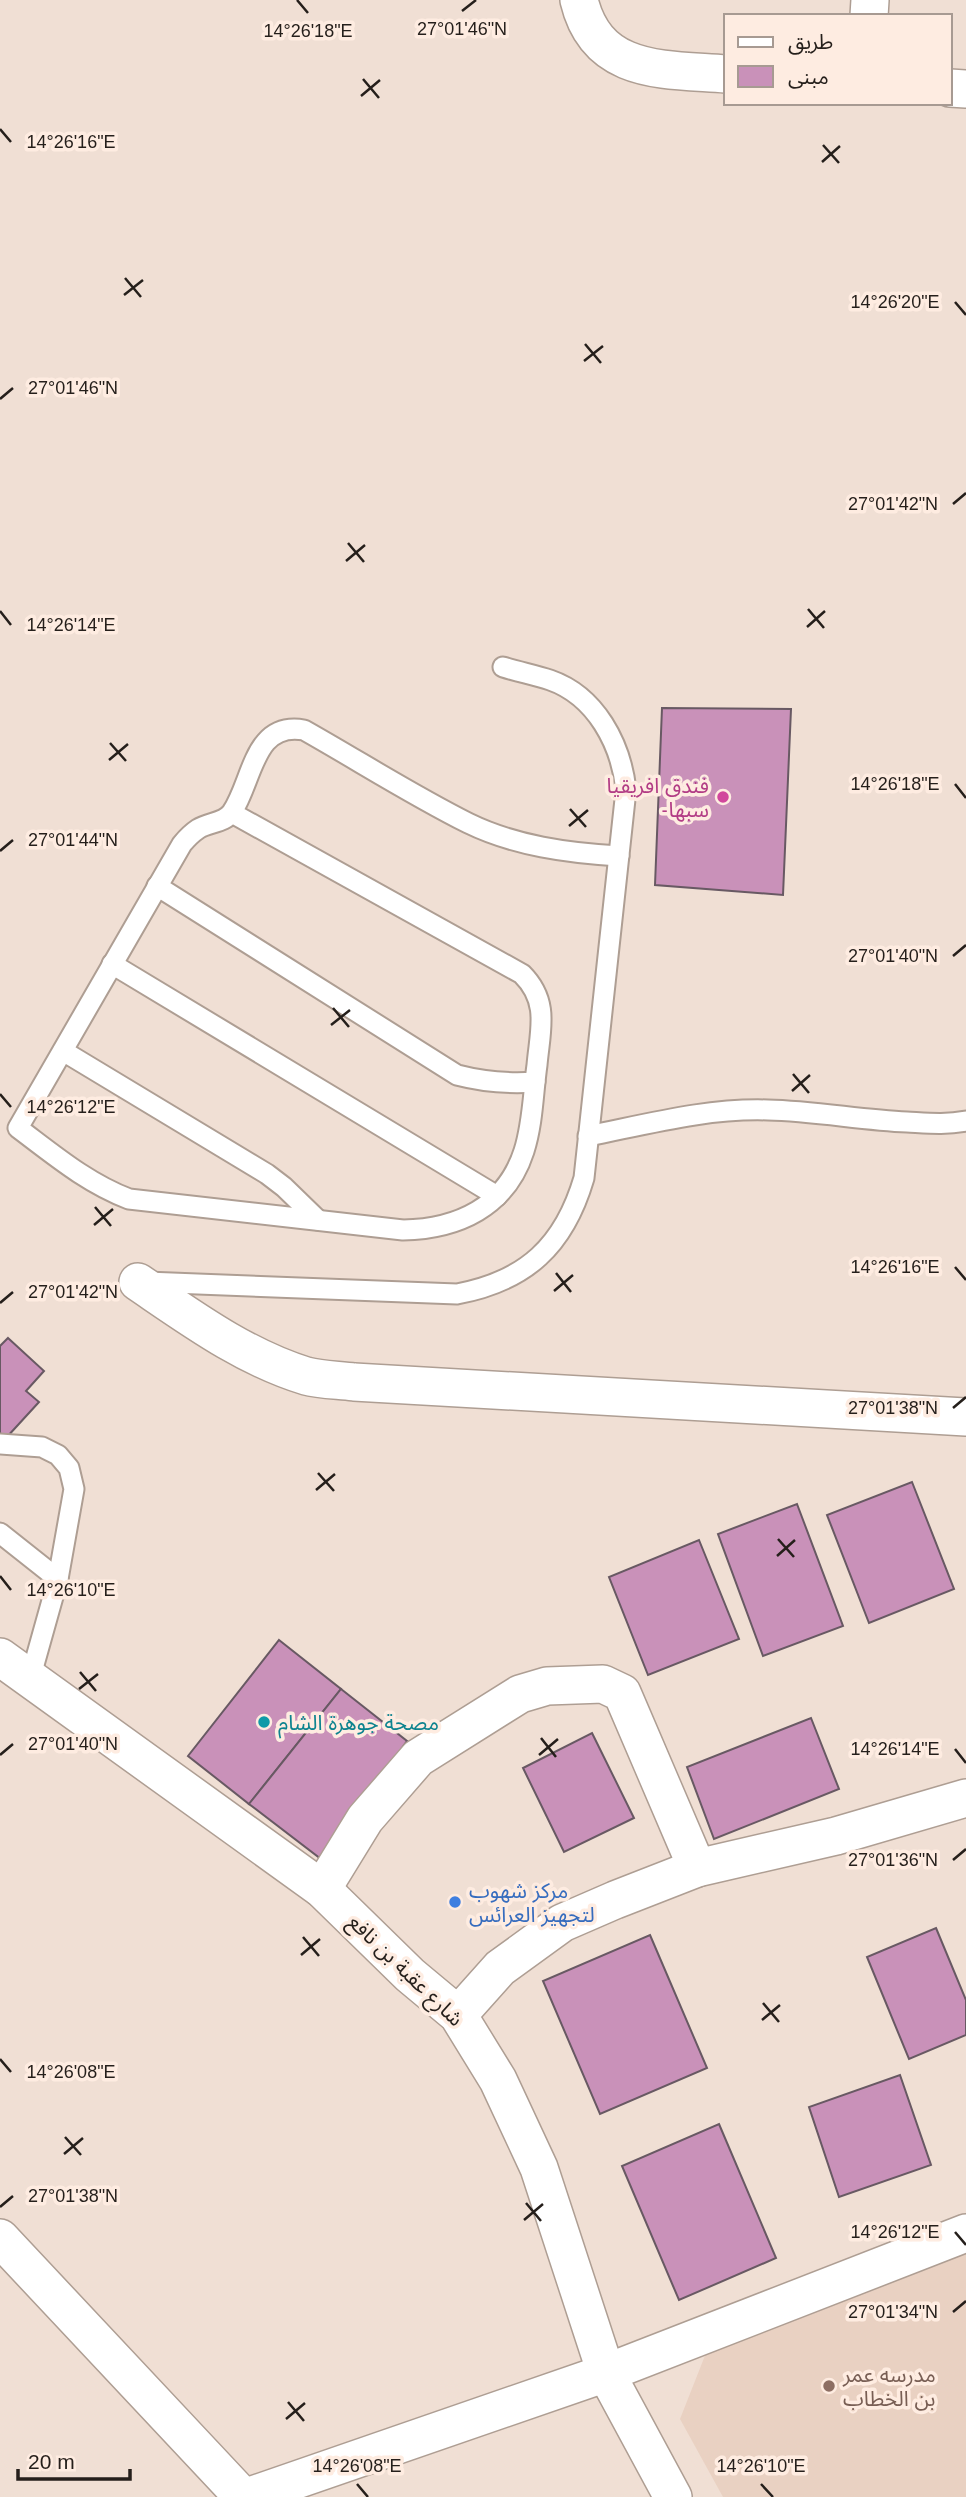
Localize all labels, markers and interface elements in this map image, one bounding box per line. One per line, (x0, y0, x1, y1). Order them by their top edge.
legend (724, 14, 952, 105)
text: 27°01'46"N (417, 19, 507, 39)
text: 14°26'18"E (263, 21, 353, 41)
text: طريق (788, 30, 833, 55)
text: مبنى (788, 65, 829, 89)
text: 14°26'16"E (26, 132, 116, 152)
text: 14°26'20"E (850, 292, 940, 312)
text: 27°01'46"N (28, 378, 118, 398)
text: 27°01'42"N (848, 494, 938, 514)
text: 14°26'14"E (26, 615, 116, 635)
place label: فندق افريقيا -سبها (606, 774, 709, 822)
text: 14°26'18"E (850, 774, 940, 794)
marker: فندق افريقيا -سبها (715, 789, 731, 805)
text: 27°01'44"N (28, 830, 118, 850)
text: 27°01'40"N (848, 946, 938, 966)
text: 14°26'12"E (26, 1097, 116, 1117)
text: 14°26'16"E (850, 1257, 940, 1277)
text: 27°01'42"N (28, 1282, 118, 1302)
text: 27°01'38"N (848, 1398, 938, 1418)
text: 14°26'10"E (26, 1580, 116, 1600)
place label: مصحة جوهرة الشام (278, 1711, 439, 1739)
marker: مصحة جوهرة الشام (256, 1714, 272, 1730)
text: 27°01'40"N (28, 1734, 118, 1754)
text: 14°26'14"E (850, 1739, 940, 1759)
text: 27°01'36"N (848, 1850, 938, 1870)
place label: مركز شهوب لتجهيز العرائس (469, 1879, 595, 1927)
marker: مركز شهوب لتجهيز العرائس (447, 1894, 463, 1910)
street label: شارع عقبة بن نافع (341, 1910, 468, 2033)
text: 14°26'08"E (26, 2062, 116, 2082)
text: 27°01'38"N (28, 2186, 118, 2206)
text: 14°26'12"E (850, 2222, 940, 2242)
text: 27°01'34"N (848, 2302, 938, 2322)
place label: مدرسه عمر بن الخطاب (842, 2363, 936, 2411)
marker: مدرسه عمر بن الخطاب (821, 2378, 837, 2394)
scale bar (18, 2438, 130, 2482)
text: 20 m (28, 2450, 75, 2473)
text: 14°26'08"E (312, 2456, 402, 2476)
text: 14°26'10"E (716, 2456, 806, 2476)

